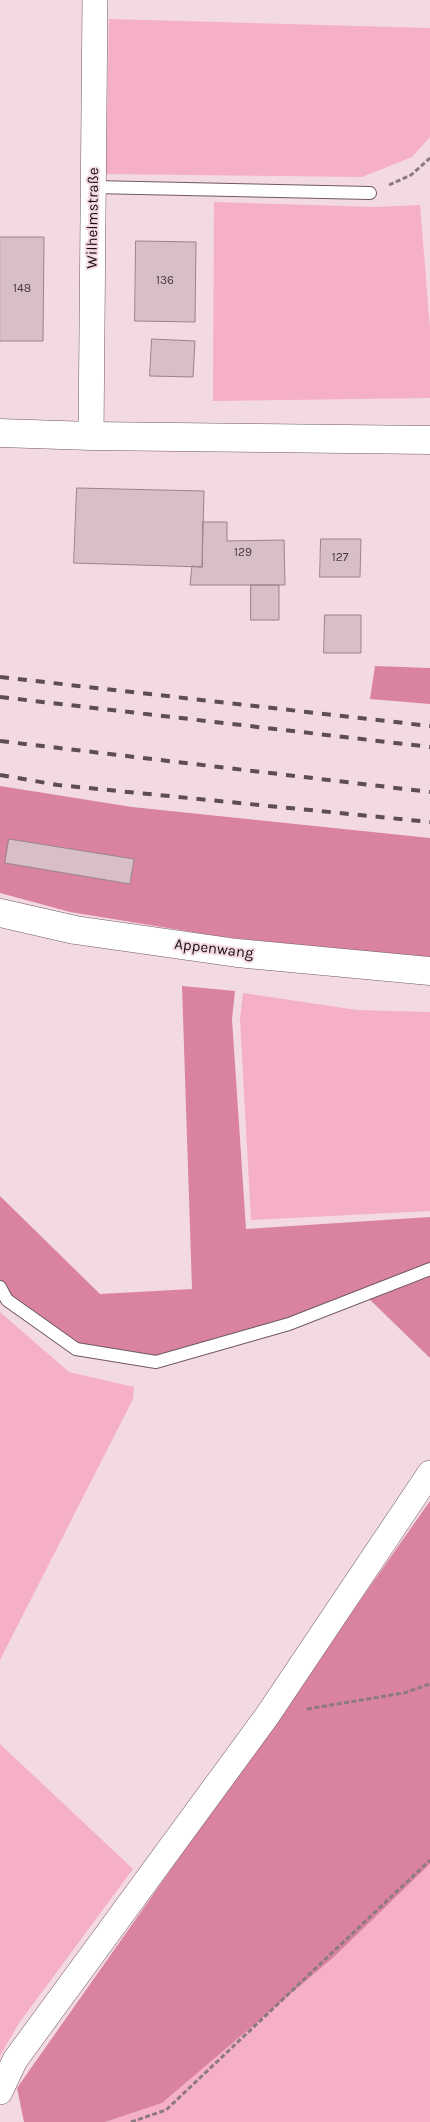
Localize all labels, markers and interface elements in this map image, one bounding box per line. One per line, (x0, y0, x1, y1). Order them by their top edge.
street label: Wilhelmstraße (83, 167, 103, 269)
house number: 136 (156, 274, 174, 288)
house number: 148 (13, 282, 31, 296)
house number: 129 (234, 546, 252, 560)
house number: 127 (332, 551, 348, 565)
street label: Appenwang (173, 935, 255, 963)

